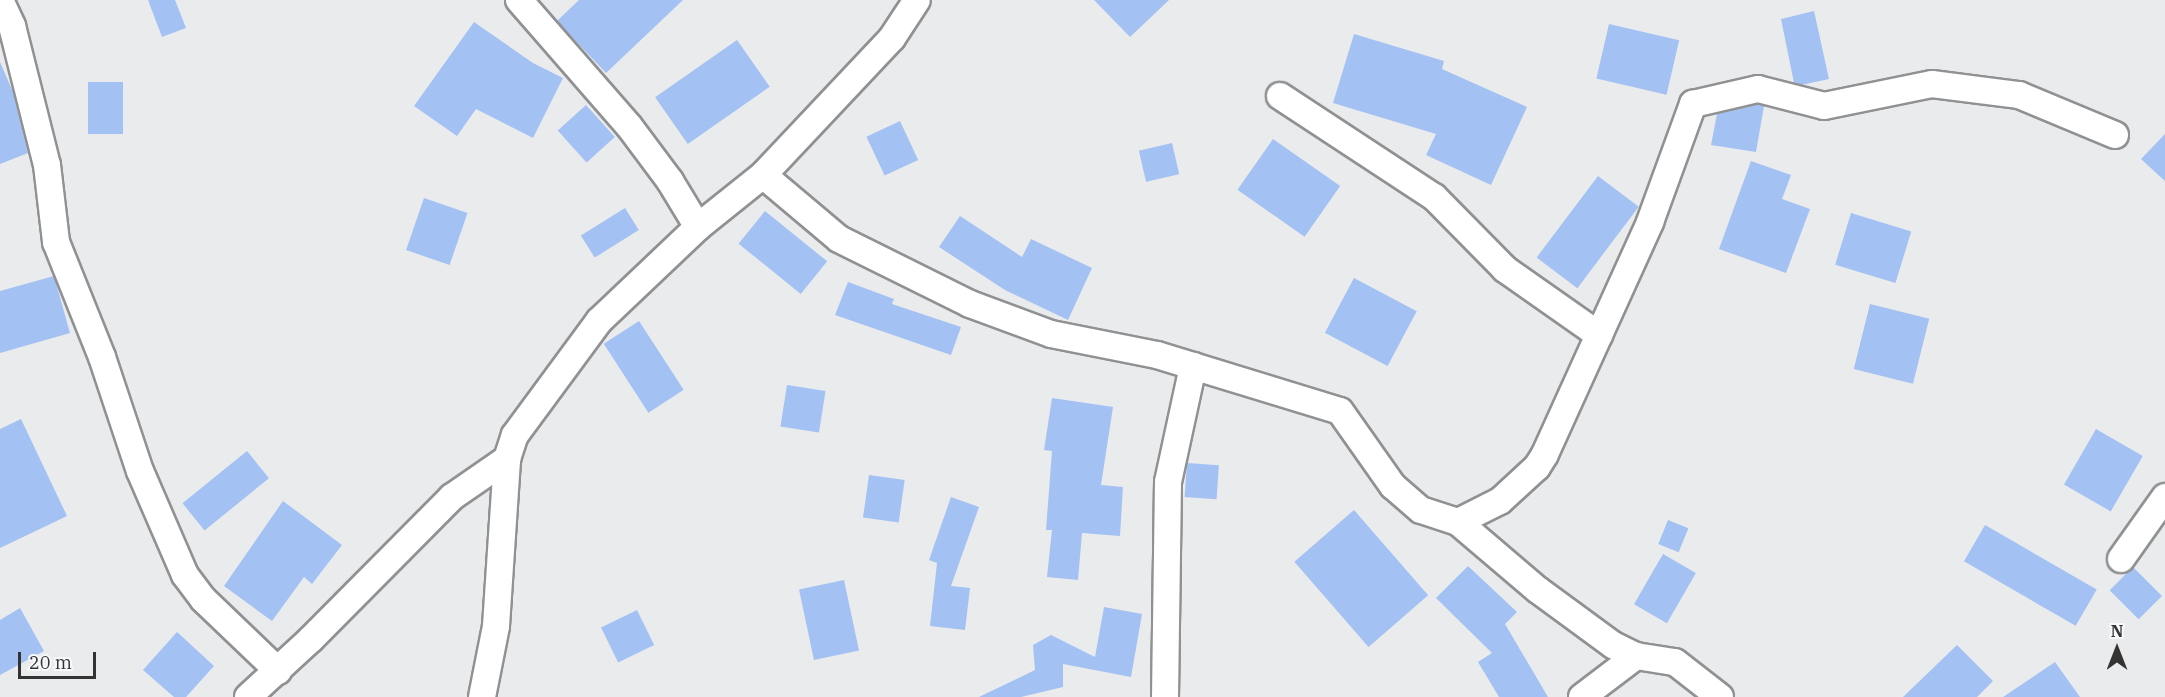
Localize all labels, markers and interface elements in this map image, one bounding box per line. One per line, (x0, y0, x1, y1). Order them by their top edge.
north arrow (2087, 619, 2147, 679)
text: N (2111, 621, 2123, 641)
scale bar (21, 640, 99, 678)
text: 20 m (29, 651, 72, 674)

